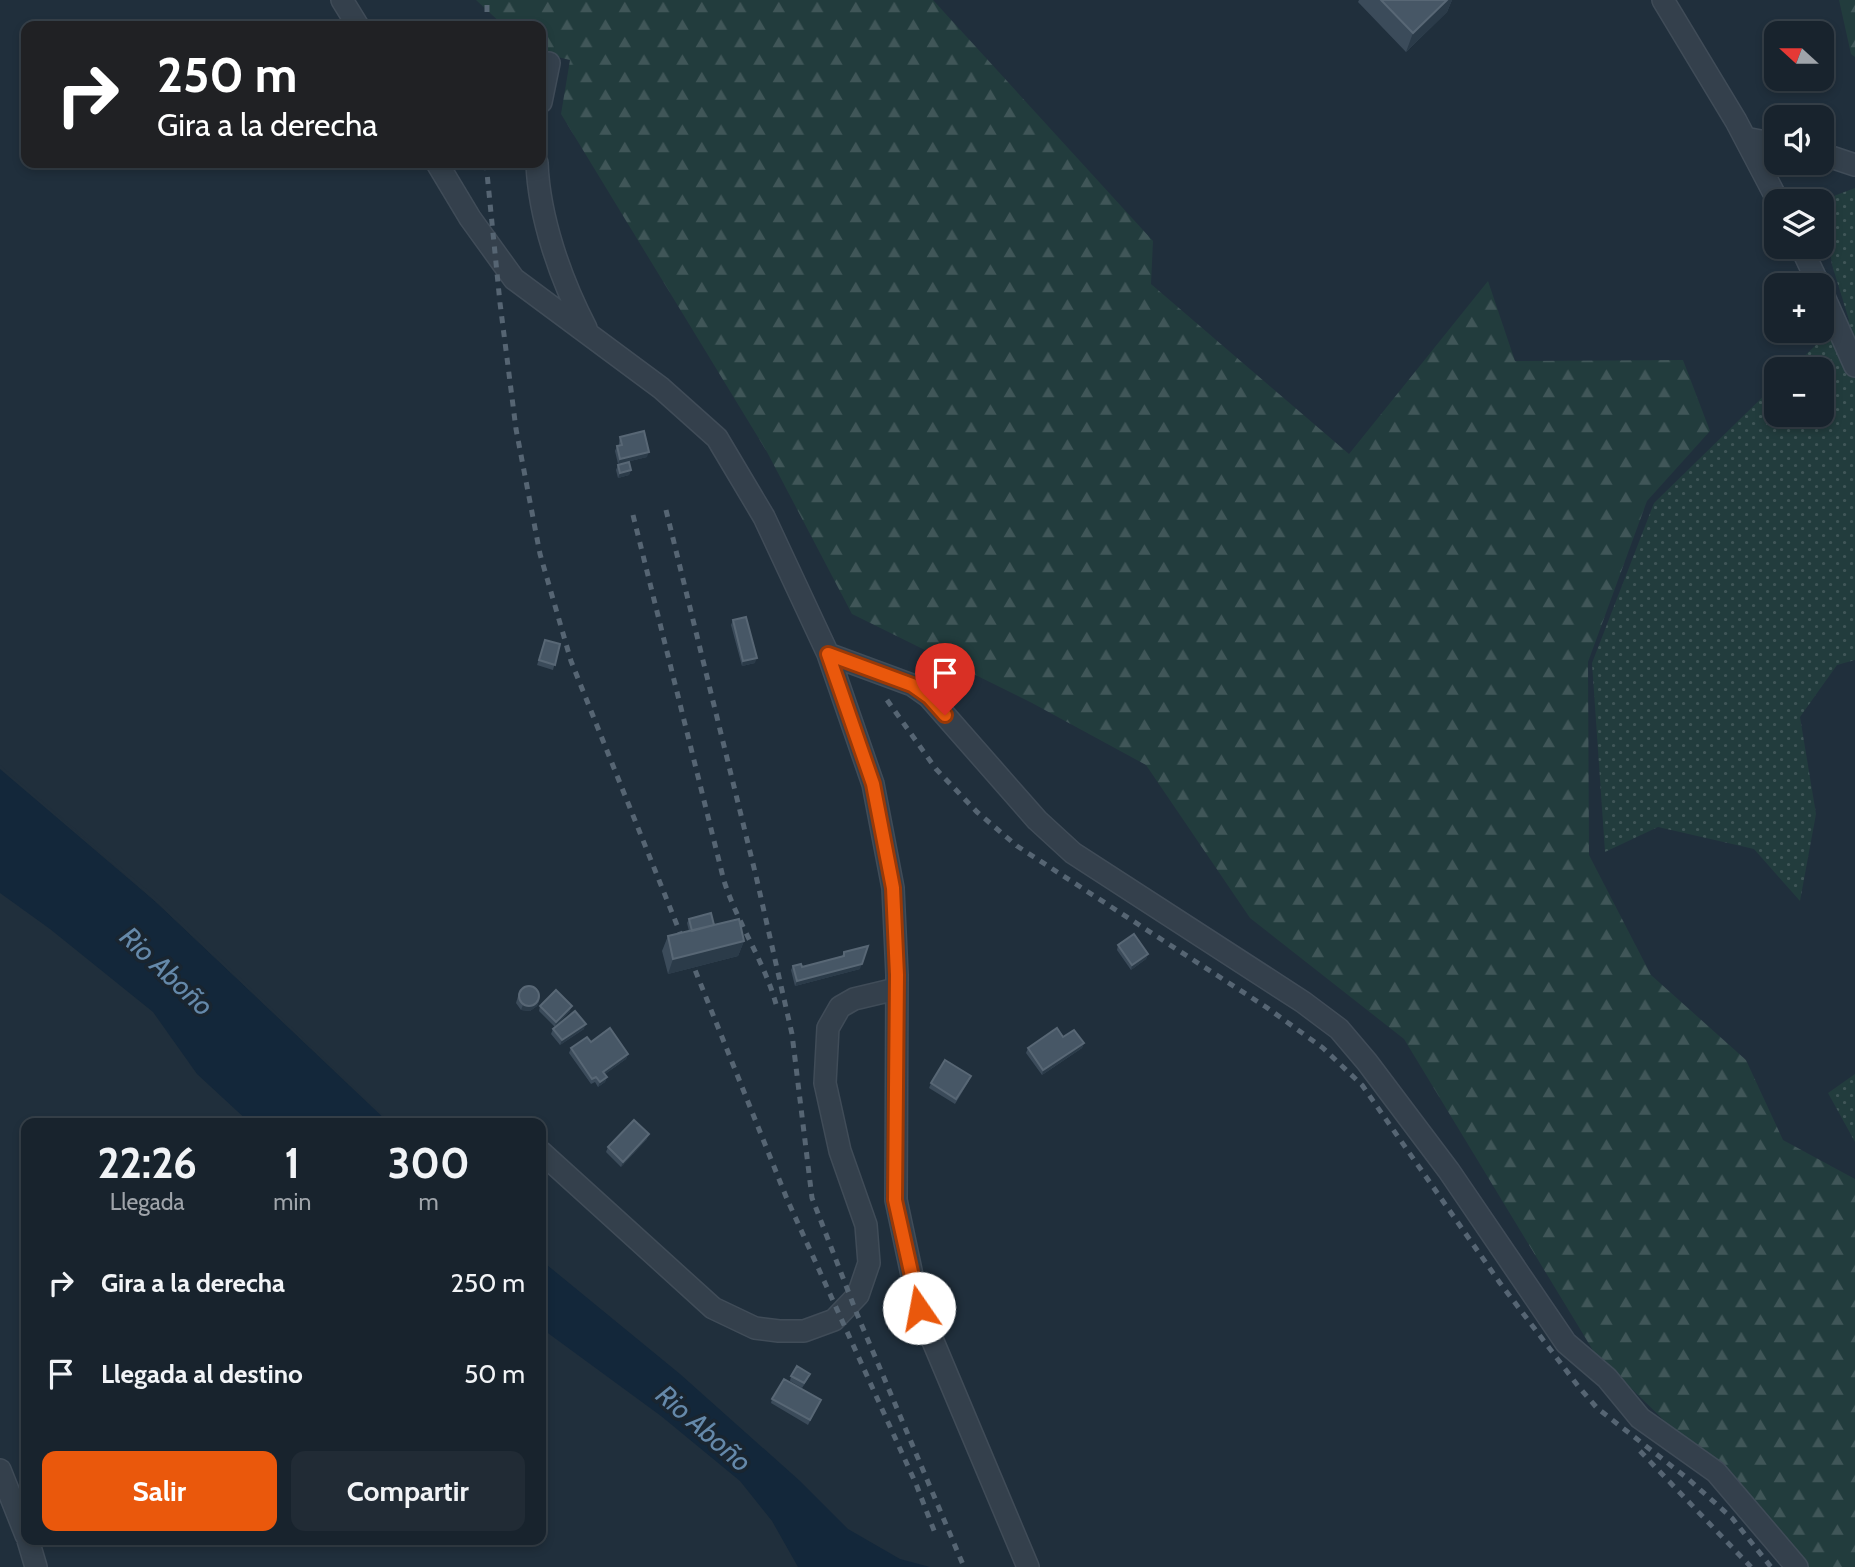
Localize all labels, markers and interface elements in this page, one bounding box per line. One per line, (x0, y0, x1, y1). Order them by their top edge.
north arrow (1764, 21, 1834, 91)
map controls (1764, 21, 1834, 427)
text: 250 m (157, 45, 297, 104)
icon: right (42, 49, 133, 140)
text: Gira a la derecha (157, 105, 378, 144)
button: sound (1764, 105, 1834, 175)
button: layers (1764, 189, 1834, 259)
button: + (1764, 273, 1834, 343)
button: − (1764, 357, 1834, 427)
pin (915, 643, 975, 715)
icon: arrive (926, 654, 964, 692)
water label: Rio Aboño (113, 919, 221, 1023)
text: 22:26 (97, 1137, 197, 1189)
text: 1 (285, 1137, 300, 1189)
text: 300 (388, 1137, 470, 1189)
text: Llegada (110, 1188, 185, 1216)
text: min (273, 1188, 311, 1216)
text: m (419, 1188, 439, 1216)
icon: right (42, 1264, 80, 1302)
text: Gira a la derecha (101, 1267, 285, 1299)
text: 250 m (451, 1267, 525, 1299)
position arrow (882, 1271, 956, 1345)
icon: arrive (42, 1355, 80, 1393)
text: Llegada al destino (101, 1358, 303, 1390)
text: 50 m (464, 1358, 525, 1390)
water label: Rio Aboño (649, 1377, 759, 1479)
button: Salir (42, 1451, 277, 1531)
button: Compartir (291, 1451, 525, 1531)

